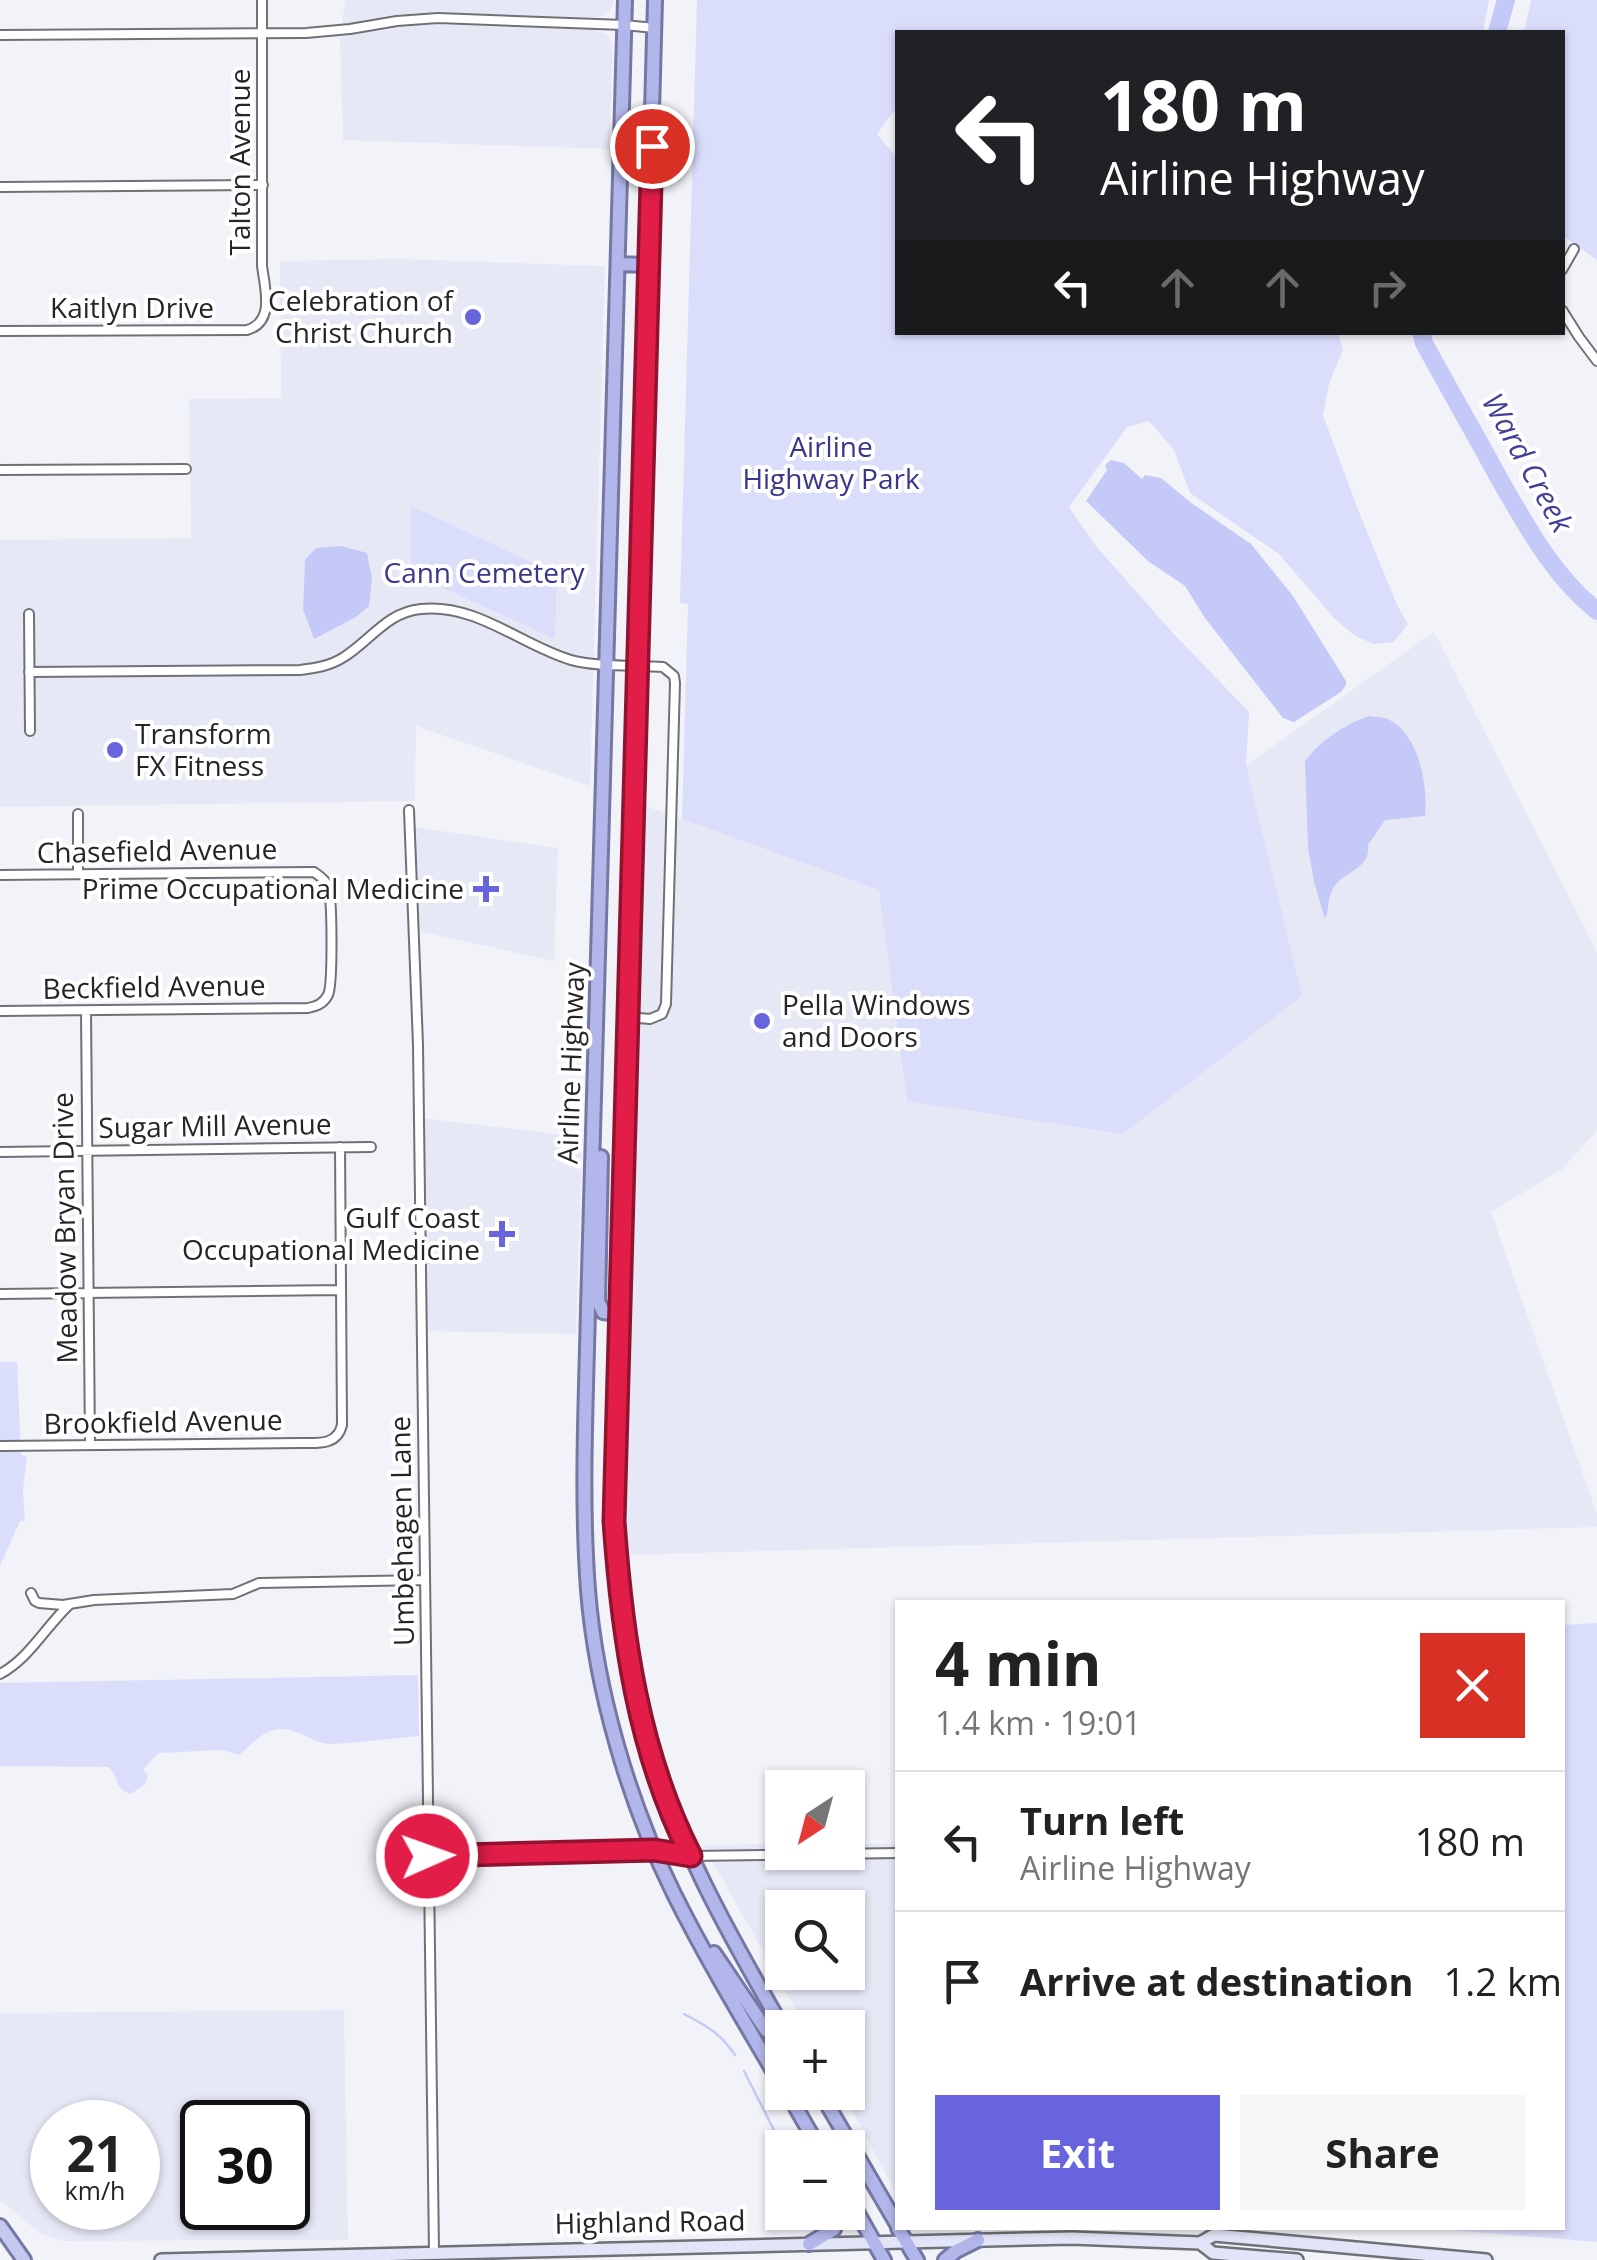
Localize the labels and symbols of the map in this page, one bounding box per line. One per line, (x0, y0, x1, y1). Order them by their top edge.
street label: Talton Avenue (220, 69, 258, 255)
pin (610, 104, 695, 189)
place label: Celebration of Christ Church (268, 281, 455, 351)
street label: Kaitlyn Drive (50, 288, 214, 326)
marker: Celebration of Christ Church (462, 306, 484, 328)
water label: Ward Creek (1473, 385, 1584, 541)
park label: Airline Highway Park (742, 427, 920, 497)
park label: Cann Cemetery (384, 553, 585, 591)
place label: Transform FX Fitness (135, 714, 272, 784)
marker: Transform FX Fitness (104, 739, 126, 761)
street label: Chasefield Avenue (36, 829, 278, 871)
place label: Prime Occupational Medicine (82, 869, 464, 907)
marker: Prime Occupational Medicine (473, 876, 499, 902)
street label: Airline Highway (547, 960, 593, 1165)
street label: Beckfield Avenue (42, 965, 266, 1007)
place label: Pella Windows and Doors (782, 985, 971, 1055)
marker: Pella Windows and Doors (751, 1010, 773, 1032)
street label: Meadow Bryan Drive (43, 1092, 85, 1364)
street label: Sugar Mill Avenue (98, 1104, 332, 1146)
place label: Gulf Coast Occupational Medicine (182, 1198, 480, 1268)
marker: Gulf Coast Occupational Medicine (489, 1221, 515, 1247)
street label: Brookfield Avenue (43, 1400, 283, 1442)
street label: Umbehagen Lane (380, 1416, 422, 1647)
north arrow (765, 1770, 865, 1870)
position arrow (375, 1804, 479, 1908)
speed limit sign: 30 (180, 2100, 310, 2230)
street label: Highland Road (554, 2200, 746, 2242)

